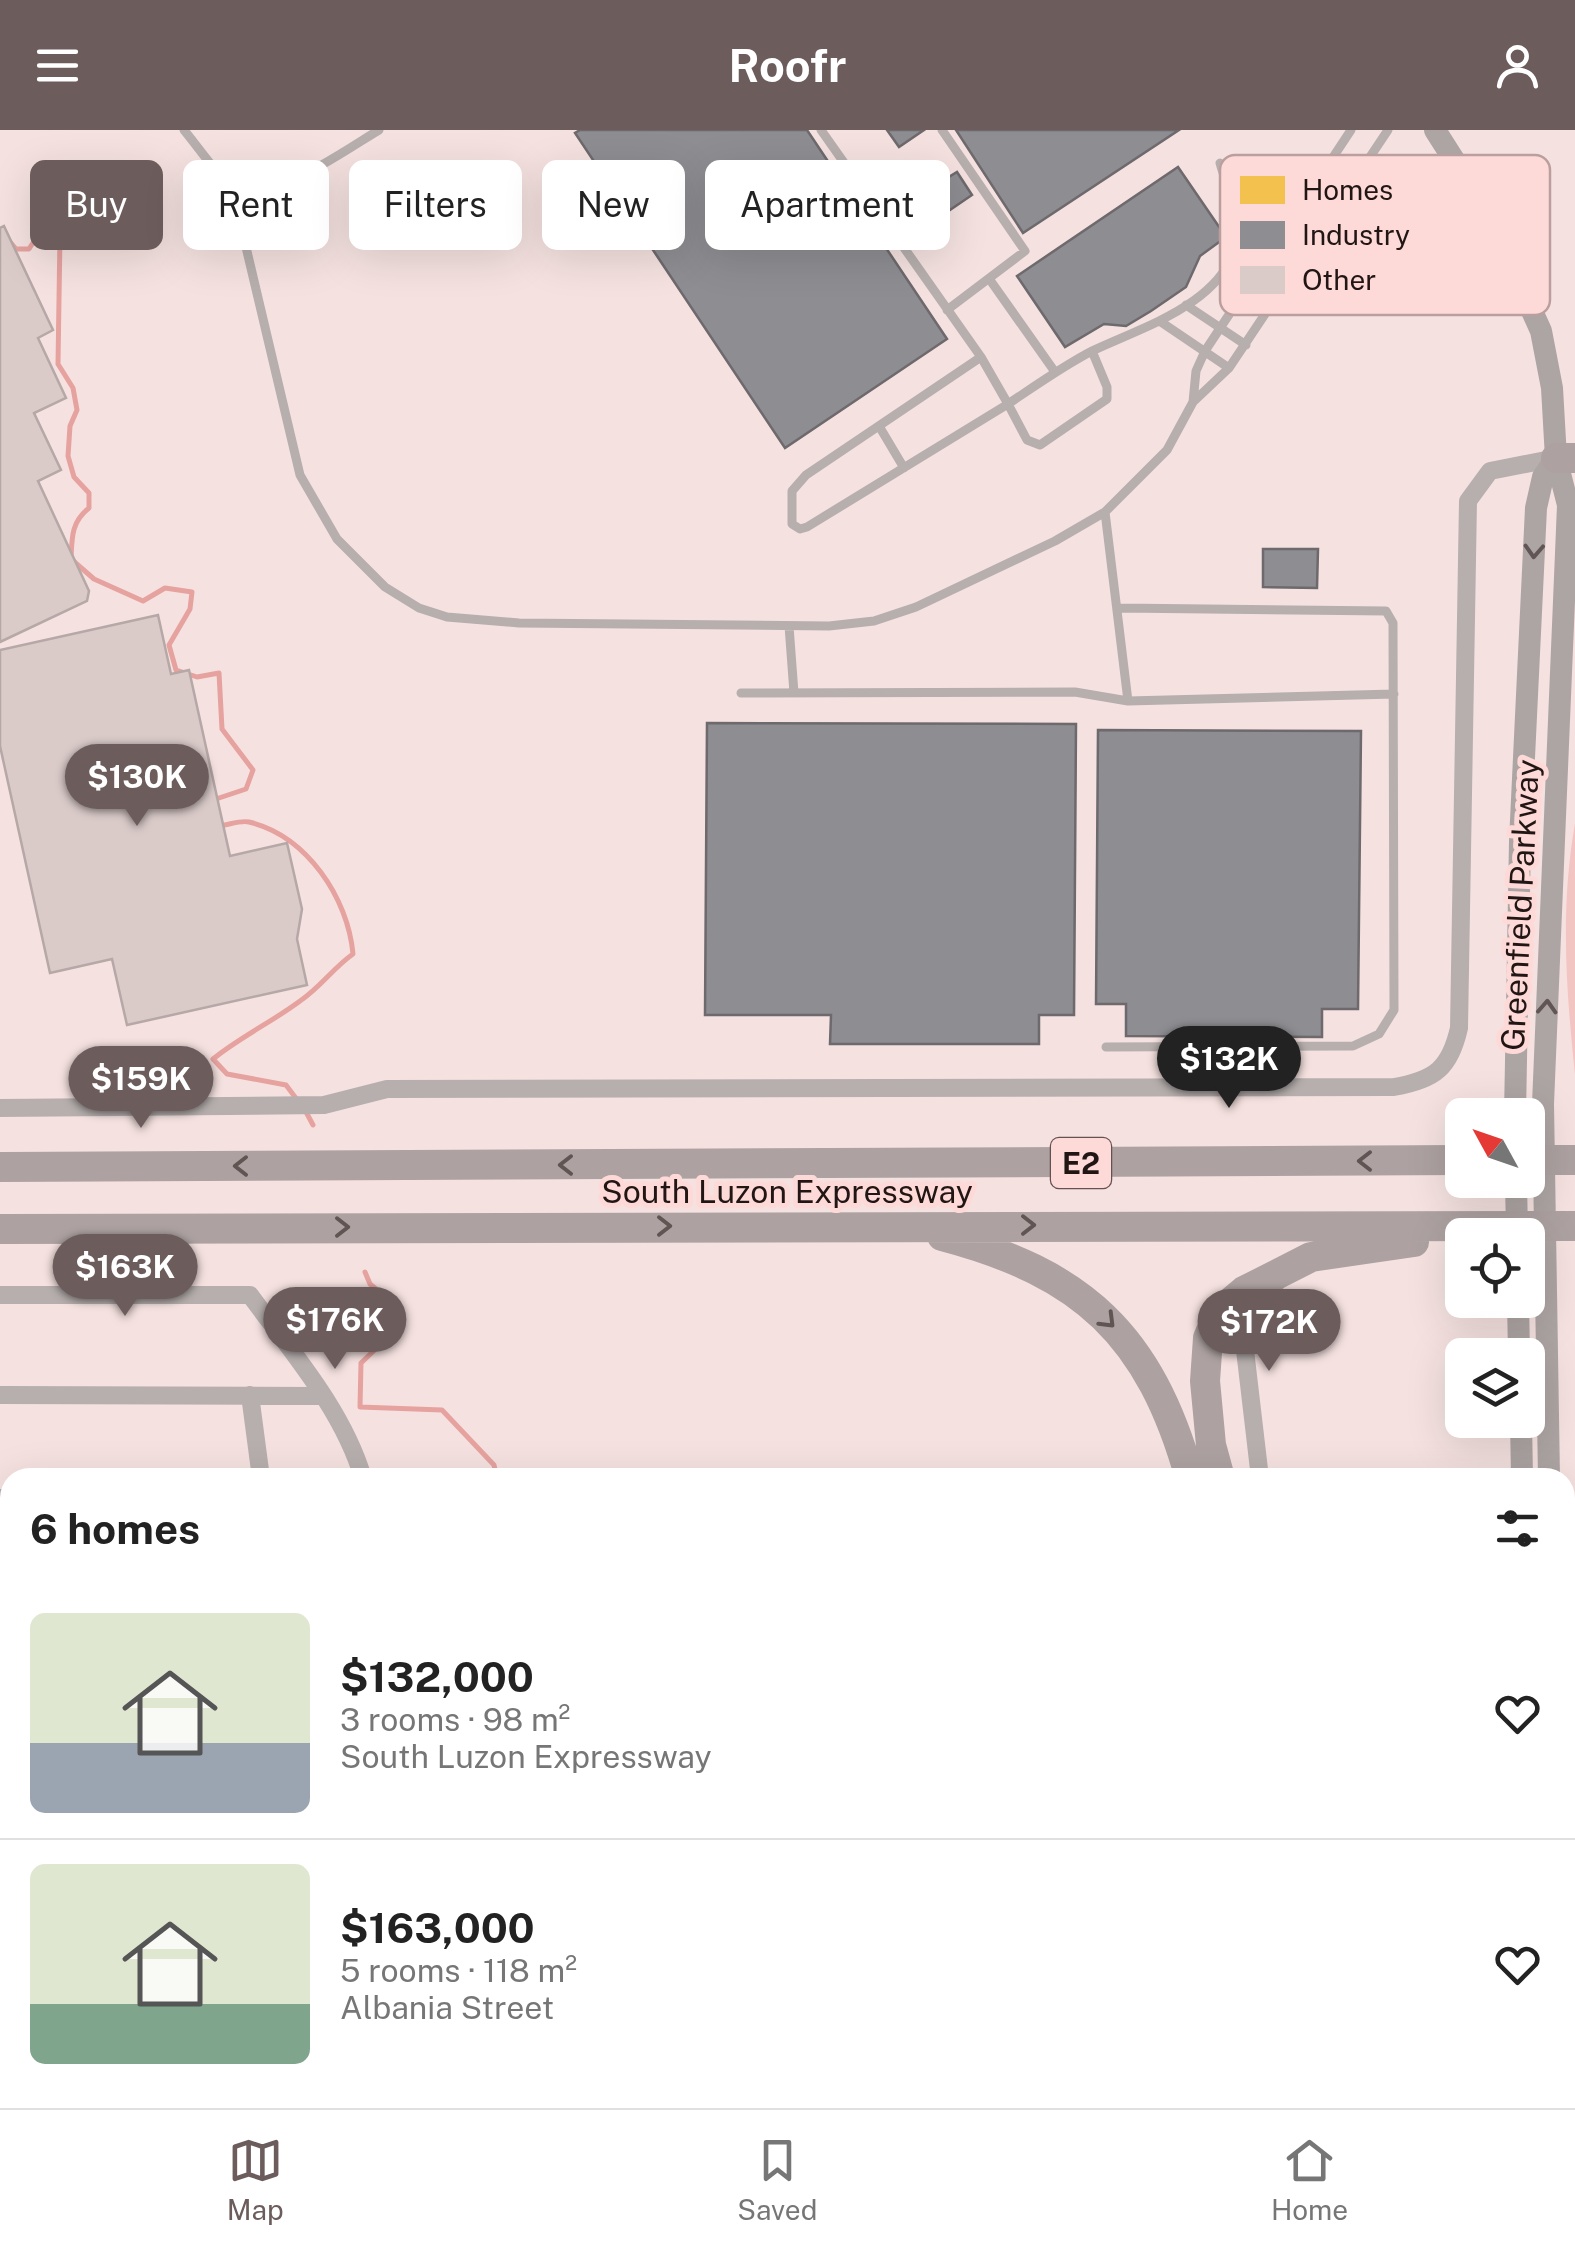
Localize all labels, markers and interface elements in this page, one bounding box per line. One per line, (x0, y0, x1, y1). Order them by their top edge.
icon: menu (30, 38, 85, 93)
icon: person (1490, 38, 1545, 93)
text: Roofr (728, 39, 847, 92)
legend (1220, 155, 1550, 315)
chip: Buy (30, 160, 163, 250)
chip: Rent (183, 160, 329, 250)
chip: Filters (349, 160, 522, 250)
chip: New (542, 160, 685, 250)
chip: Apartment (705, 160, 950, 250)
text: Homes (1302, 173, 1393, 206)
text: Industry (1302, 218, 1410, 251)
text: Other (1302, 263, 1376, 296)
one-way arrow (1524, 543, 1545, 559)
pin: $130K (67, 744, 207, 829)
text: $130K (87, 758, 187, 795)
street label: Greenfield Parkway (1494, 758, 1546, 1052)
one-way arrow (1537, 998, 1558, 1014)
pin: $132K (1159, 1026, 1299, 1111)
text: $132K (1179, 1040, 1279, 1077)
pin: $159K (71, 1046, 211, 1131)
text: $159K (90, 1060, 192, 1097)
north arrow (1445, 1098, 1545, 1198)
map controls (1445, 1098, 1545, 1438)
road number: E2 (1051, 1138, 1111, 1188)
one-way arrow (1357, 1150, 1372, 1172)
one-way arrow (558, 1154, 574, 1176)
one-way arrow (233, 1155, 248, 1177)
street label: South Luzon Expressway (601, 1173, 973, 1210)
one-way arrow (1022, 1214, 1037, 1236)
one-way arrow (658, 1215, 673, 1237)
one-way arrow (336, 1216, 351, 1238)
button: locate (1445, 1218, 1545, 1318)
pin: $163K (55, 1234, 195, 1319)
text: $163K (75, 1248, 175, 1285)
pin: $176K (265, 1287, 405, 1372)
pin: $172K (1199, 1289, 1339, 1374)
text: $176K (285, 1301, 385, 1338)
text: $172K (1220, 1303, 1318, 1340)
one-way arrow (1096, 1310, 1114, 1328)
button: layers (1445, 1338, 1545, 1438)
icon: filters (1490, 1501, 1545, 1556)
text: 6 homes (30, 1504, 200, 1553)
text: $132,000 (340, 1652, 534, 1701)
icon: home (110, 1653, 230, 1773)
icon: heart (1490, 1686, 1545, 1741)
text: 3 rooms · 98 m² (340, 1701, 570, 1738)
text: South Luzon Expressway (340, 1738, 712, 1775)
text: $163,000 (340, 1903, 535, 1952)
icon: home (110, 1904, 230, 2024)
icon: heart (1490, 1937, 1545, 1992)
text: 5 rooms · 118 m² (340, 1952, 577, 1989)
text: Albania Street (340, 1989, 554, 2026)
tab: Map (227, 2133, 284, 2226)
tab: Saved (737, 2133, 817, 2226)
tab: Home (1271, 2133, 1348, 2226)

